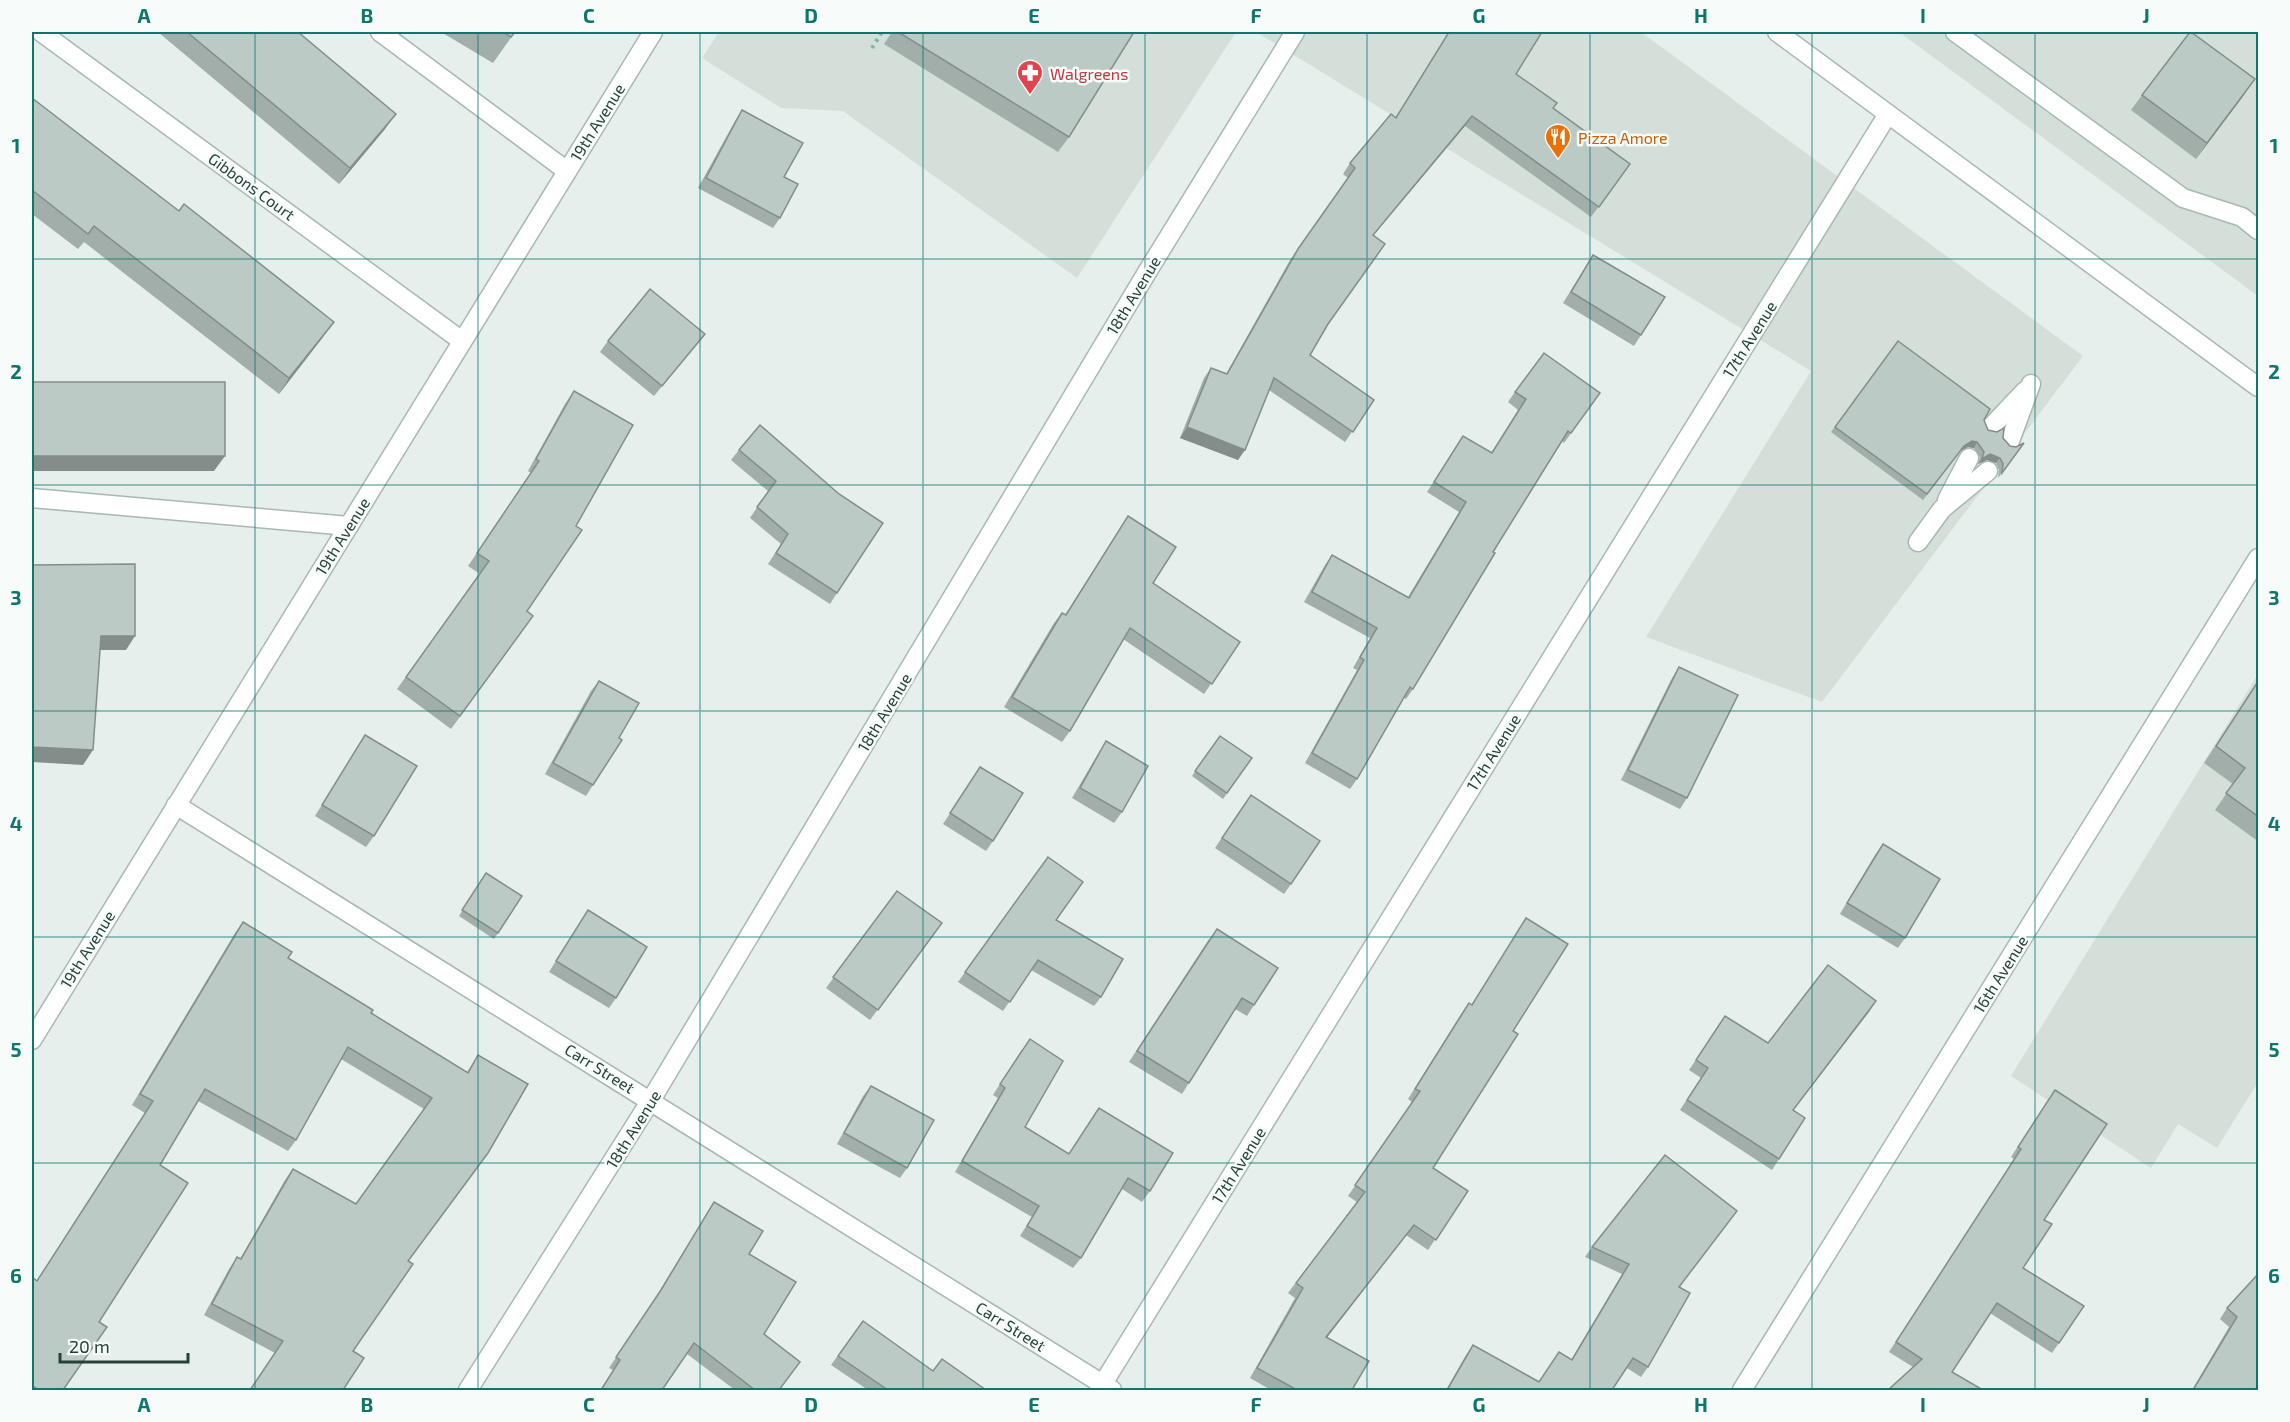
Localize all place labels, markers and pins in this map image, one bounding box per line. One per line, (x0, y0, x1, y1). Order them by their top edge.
pharmacy icon: Walgreens (1015, 58, 1045, 96)
place label: Walgreens (1050, 64, 1128, 83)
restaurant icon: Pizza Amore (1543, 122, 1573, 160)
place label: Pizza Amore (1578, 128, 1668, 147)

